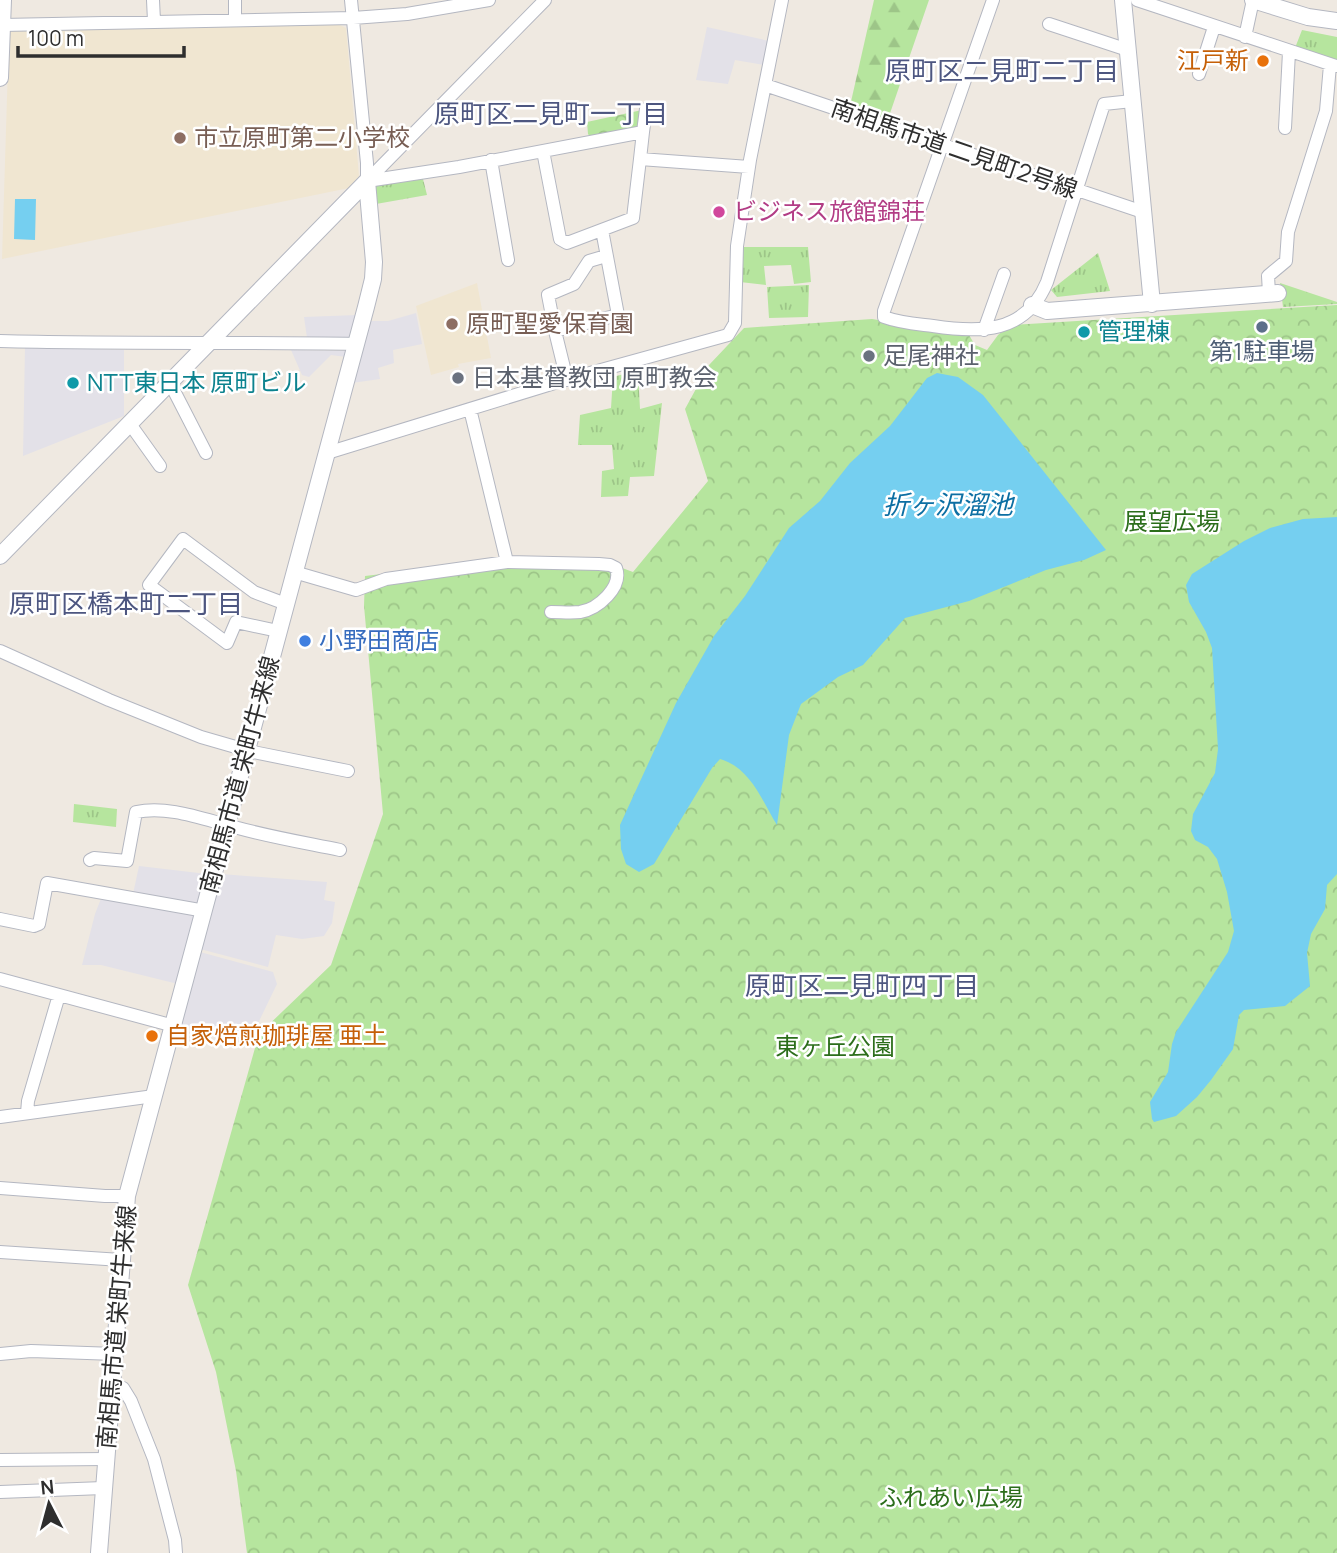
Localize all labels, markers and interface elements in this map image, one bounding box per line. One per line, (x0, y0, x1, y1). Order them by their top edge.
scale bar (18, 14, 184, 58)
text: 100 m (28, 24, 84, 52)
place label: 江戸新 (1177, 43, 1249, 76)
district label: 原町区二見町二丁目 (885, 52, 1119, 88)
marker: 江戸新 (1255, 53, 1271, 69)
street label: 南相馬市道 二見町2号線 (827, 90, 1082, 205)
district label: 原町区二見町一丁目 (434, 95, 668, 131)
place label: 市立原町第二小学校 (194, 120, 410, 153)
marker: 市立原町第二小学校 (172, 130, 188, 146)
place label: ビジネス旅館錦荘 (733, 194, 925, 227)
marker: ビジネス旅館錦荘 (711, 204, 727, 220)
place label: 原町聖愛保育園 (466, 306, 634, 339)
place label: 管理棟 (1098, 314, 1170, 347)
marker: 原町聖愛保育園 (444, 316, 460, 332)
marker: 第1駐車場 (1254, 319, 1270, 335)
marker: 管理棟 (1076, 324, 1092, 340)
place label: 第1駐車場 (1209, 334, 1315, 367)
place label: 足尾神社 (883, 338, 979, 371)
marker: 足尾神社 (861, 348, 877, 364)
place label: 日本基督教団 原町教会 (472, 360, 717, 393)
place label: NTT東日本 原町ビル (87, 365, 306, 398)
marker: 日本基督教団 原町教会 (450, 370, 466, 386)
marker: NTT東日本 原町ビル (65, 375, 81, 391)
water label: 折ヶ沢溜池 (883, 486, 1016, 522)
park label: 展望広場 (1124, 504, 1220, 537)
district label: 原町区橋本町二丁目 (9, 585, 243, 621)
place label: 小野田商店 (319, 623, 439, 656)
marker: 小野田商店 (297, 633, 313, 649)
street label: 南相馬市道 栄町牛来線 (191, 652, 286, 897)
district label: 原町区二見町四丁目 (745, 967, 979, 1003)
place label: 自家焙煎珈琲屋 亜土 (166, 1018, 387, 1051)
marker: 自家焙煎珈琲屋 亜土 (144, 1028, 160, 1044)
park label: 東ヶ丘公園 (775, 1029, 895, 1062)
street label: 南相馬市道 栄町牛来線 (88, 1203, 143, 1450)
north arrow (14, 1469, 84, 1539)
text: N (39, 1473, 55, 1501)
park label: ふれあい広場 (879, 1480, 1023, 1513)

